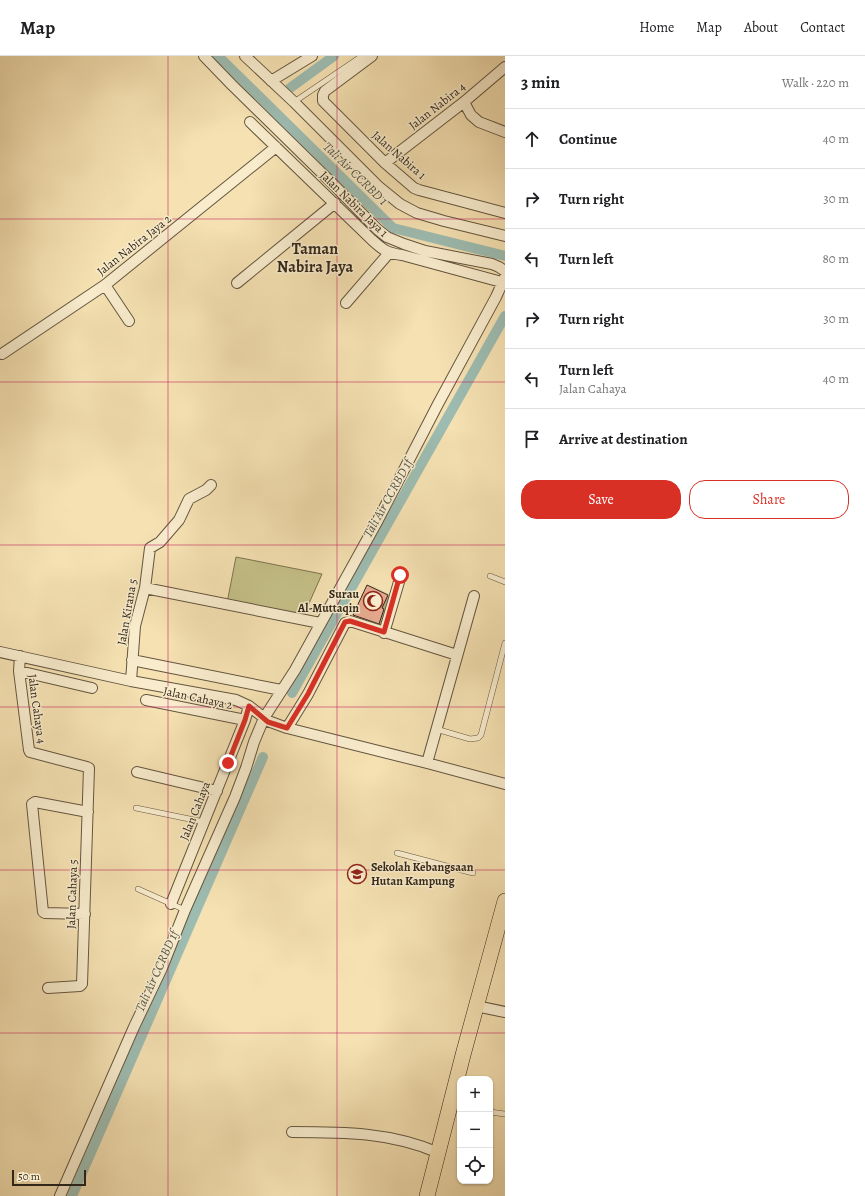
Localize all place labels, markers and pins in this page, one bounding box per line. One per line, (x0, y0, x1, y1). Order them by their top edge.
place label: Surau Al-Muttaqin (297, 586, 359, 616)
mosque icon: Surau Al-Muttaqin (362, 590, 384, 612)
place label: Sekolah Kebangsaan Hutan Kampung (371, 859, 474, 889)
school or university icon: Sekolah Kebangsaan Hutan Kampung (346, 863, 368, 885)

